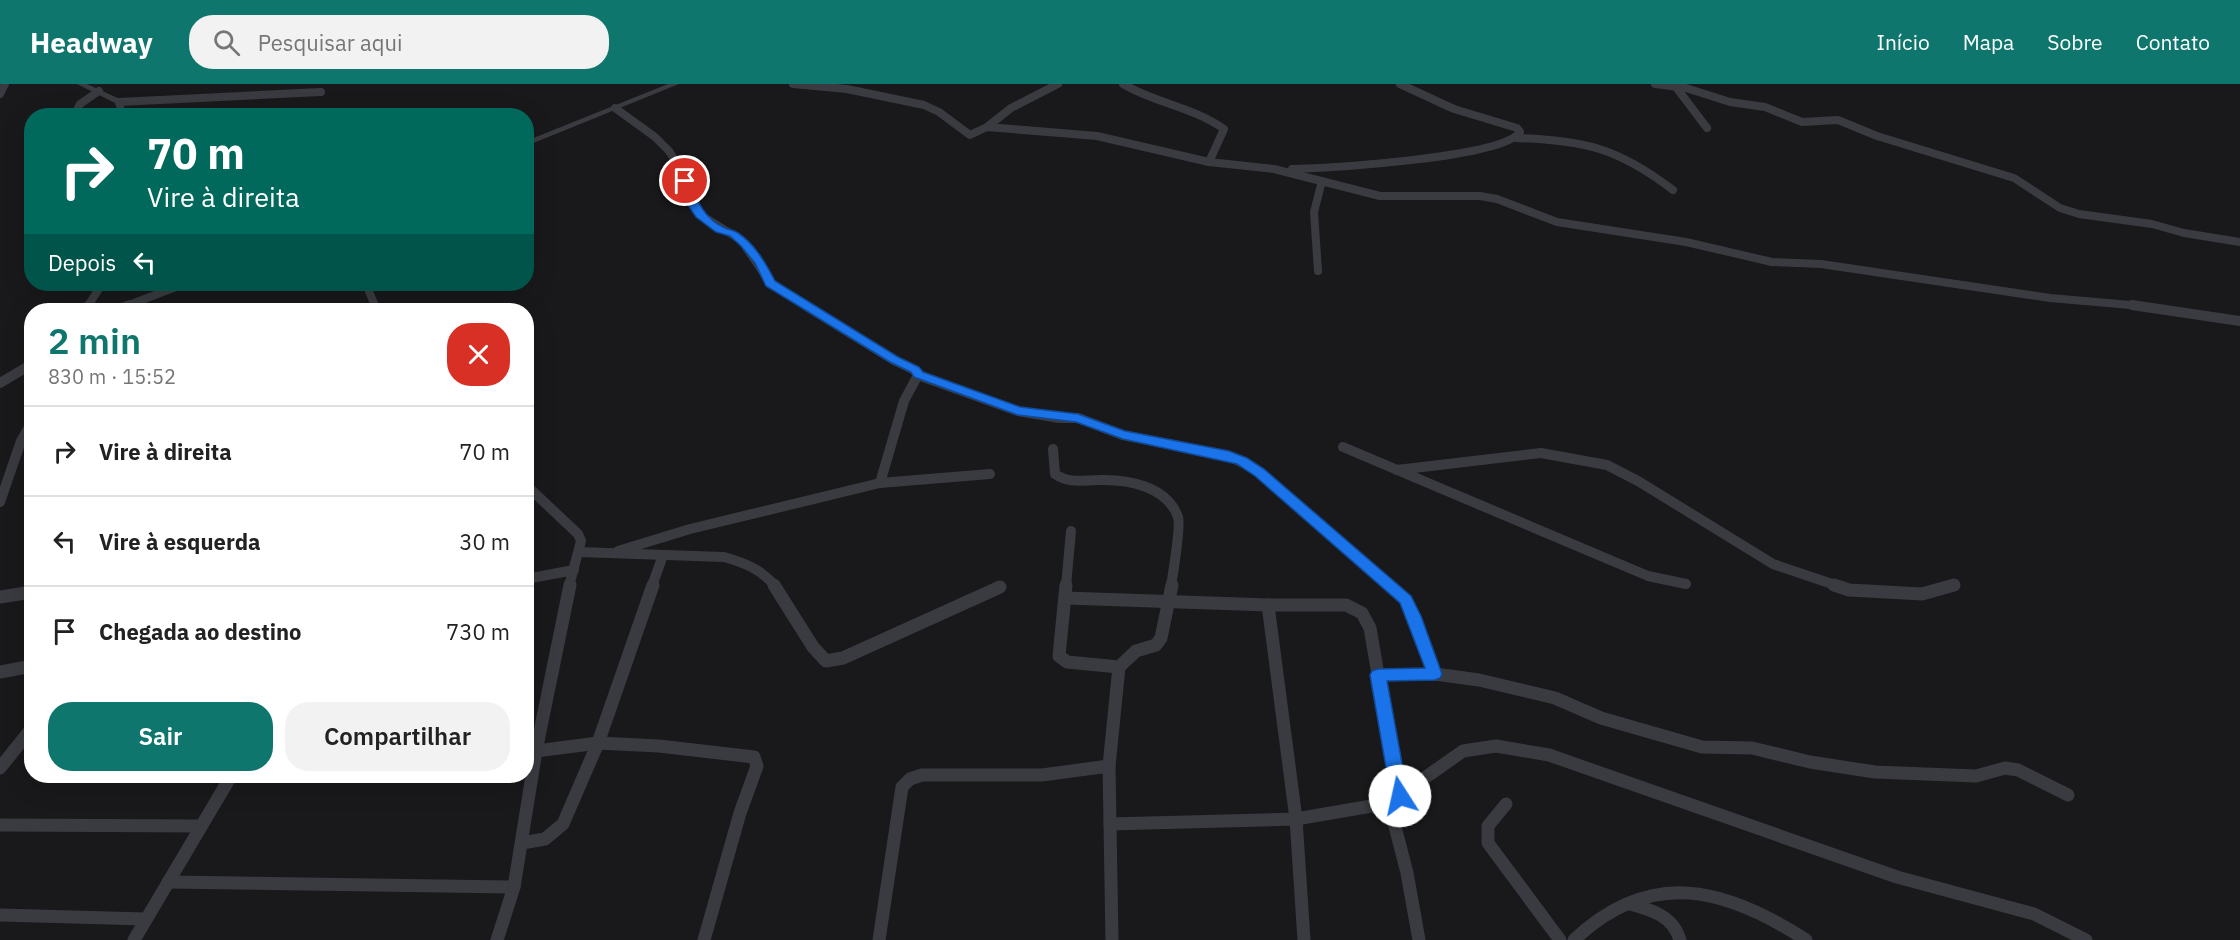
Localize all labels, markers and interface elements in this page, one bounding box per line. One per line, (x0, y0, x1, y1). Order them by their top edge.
search box (189, 15, 609, 69)
text: Headway (30, 24, 153, 61)
icon: search (210, 26, 243, 59)
text: Pesquisar aqui (258, 28, 402, 57)
text: Início (1877, 28, 1930, 56)
text: Mapa (1963, 28, 2014, 56)
text: Sobre (2047, 28, 2103, 56)
text: Contato (2136, 28, 2210, 56)
text: 70 m (147, 126, 245, 181)
icon: right (48, 132, 126, 210)
pin (659, 155, 710, 206)
icon: arrive (668, 164, 701, 197)
text: Vire à direita (147, 179, 300, 214)
icon: left (128, 246, 161, 279)
text: Depois (48, 248, 116, 277)
text: 2 min (48, 317, 141, 364)
button: close (447, 323, 510, 386)
text: 830 m · 15:52 (48, 363, 176, 390)
icon: right (48, 435, 81, 468)
text: Vire à direita (99, 437, 232, 466)
text: 70 m (459, 437, 510, 466)
icon: left (48, 525, 81, 558)
text: Vire à esquerda (99, 527, 261, 556)
text: 30 m (459, 527, 510, 556)
icon: arrive (48, 615, 81, 648)
text: Chegada ao destino (99, 617, 302, 646)
text: 730 m (446, 617, 510, 646)
button: Sair (48, 702, 273, 771)
button: Compartilhar (285, 702, 510, 771)
position arrow (1368, 764, 1432, 828)

